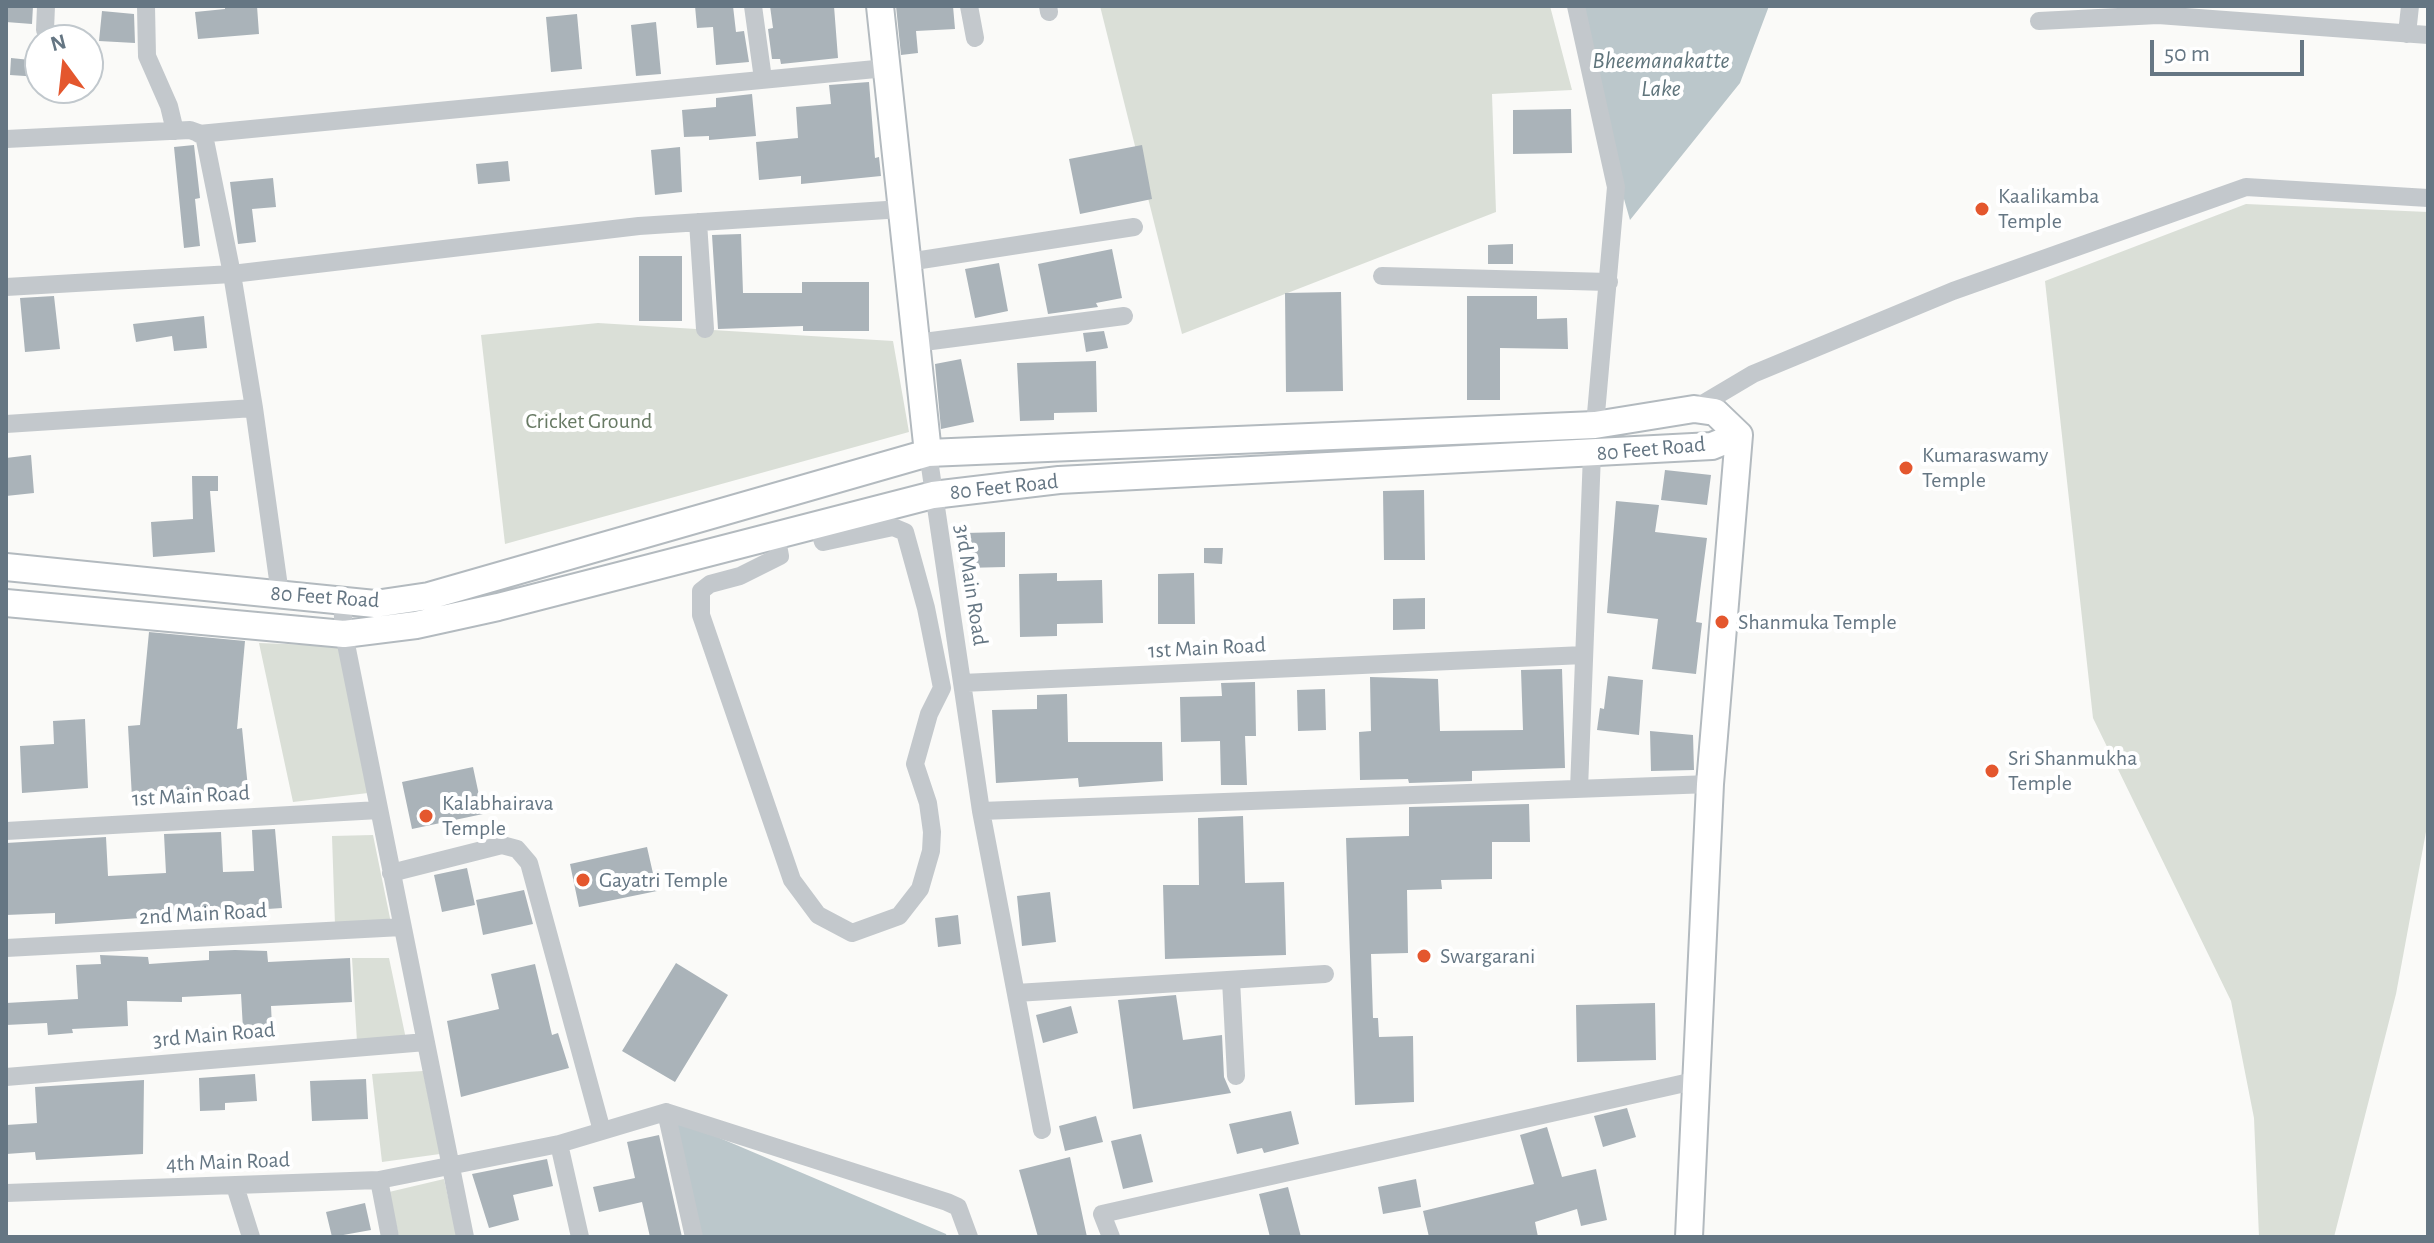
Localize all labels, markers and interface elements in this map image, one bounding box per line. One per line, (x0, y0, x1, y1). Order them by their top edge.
north arrow (24, 24, 104, 104)
scale bar (2154, 24, 2308, 74)
text: N (48, 30, 69, 55)
text: 50 m (2164, 42, 2210, 66)
water label: Bheemanakatte Lake (1592, 47, 1730, 103)
place label: Kaalikamba Temple (1998, 183, 2100, 234)
marker: Kaalikamba Temple (1973, 200, 1991, 218)
park label: Cricket Ground (526, 408, 652, 434)
street label: 80 Feet Road (1595, 431, 1707, 467)
place label: Kumaraswamy Temple (1922, 442, 2048, 494)
marker: Kumaraswamy Temple (1897, 459, 1915, 477)
street label: 80 Feet Road (948, 468, 1060, 506)
street label: 3rd Main Road (948, 522, 994, 648)
street label: 80 Feet Road (270, 580, 380, 614)
place label: Shanmuka Temple (1738, 609, 1897, 635)
marker: Shanmuka Temple (1713, 613, 1731, 631)
street label: 1st Main Road (1148, 632, 1266, 664)
place label: Sri Shanmukha Temple (2008, 745, 2137, 796)
marker: Sri Shanmukha Temple (1983, 762, 2001, 780)
street label: 1st Main Road (132, 780, 250, 812)
place label: Kalabhairava Temple (442, 790, 554, 842)
marker: Kalabhairava Temple (417, 807, 435, 825)
place label: Gayatri Temple (599, 867, 728, 893)
marker: Gayatri Temple (574, 871, 592, 889)
street label: 2nd Main Road (139, 897, 267, 931)
place label: Swargarani (1440, 943, 1535, 969)
marker: Swargarani (1415, 947, 1433, 965)
street label: 3rd Main Road (152, 1017, 276, 1053)
street label: 4th Main Road (166, 1147, 290, 1177)

